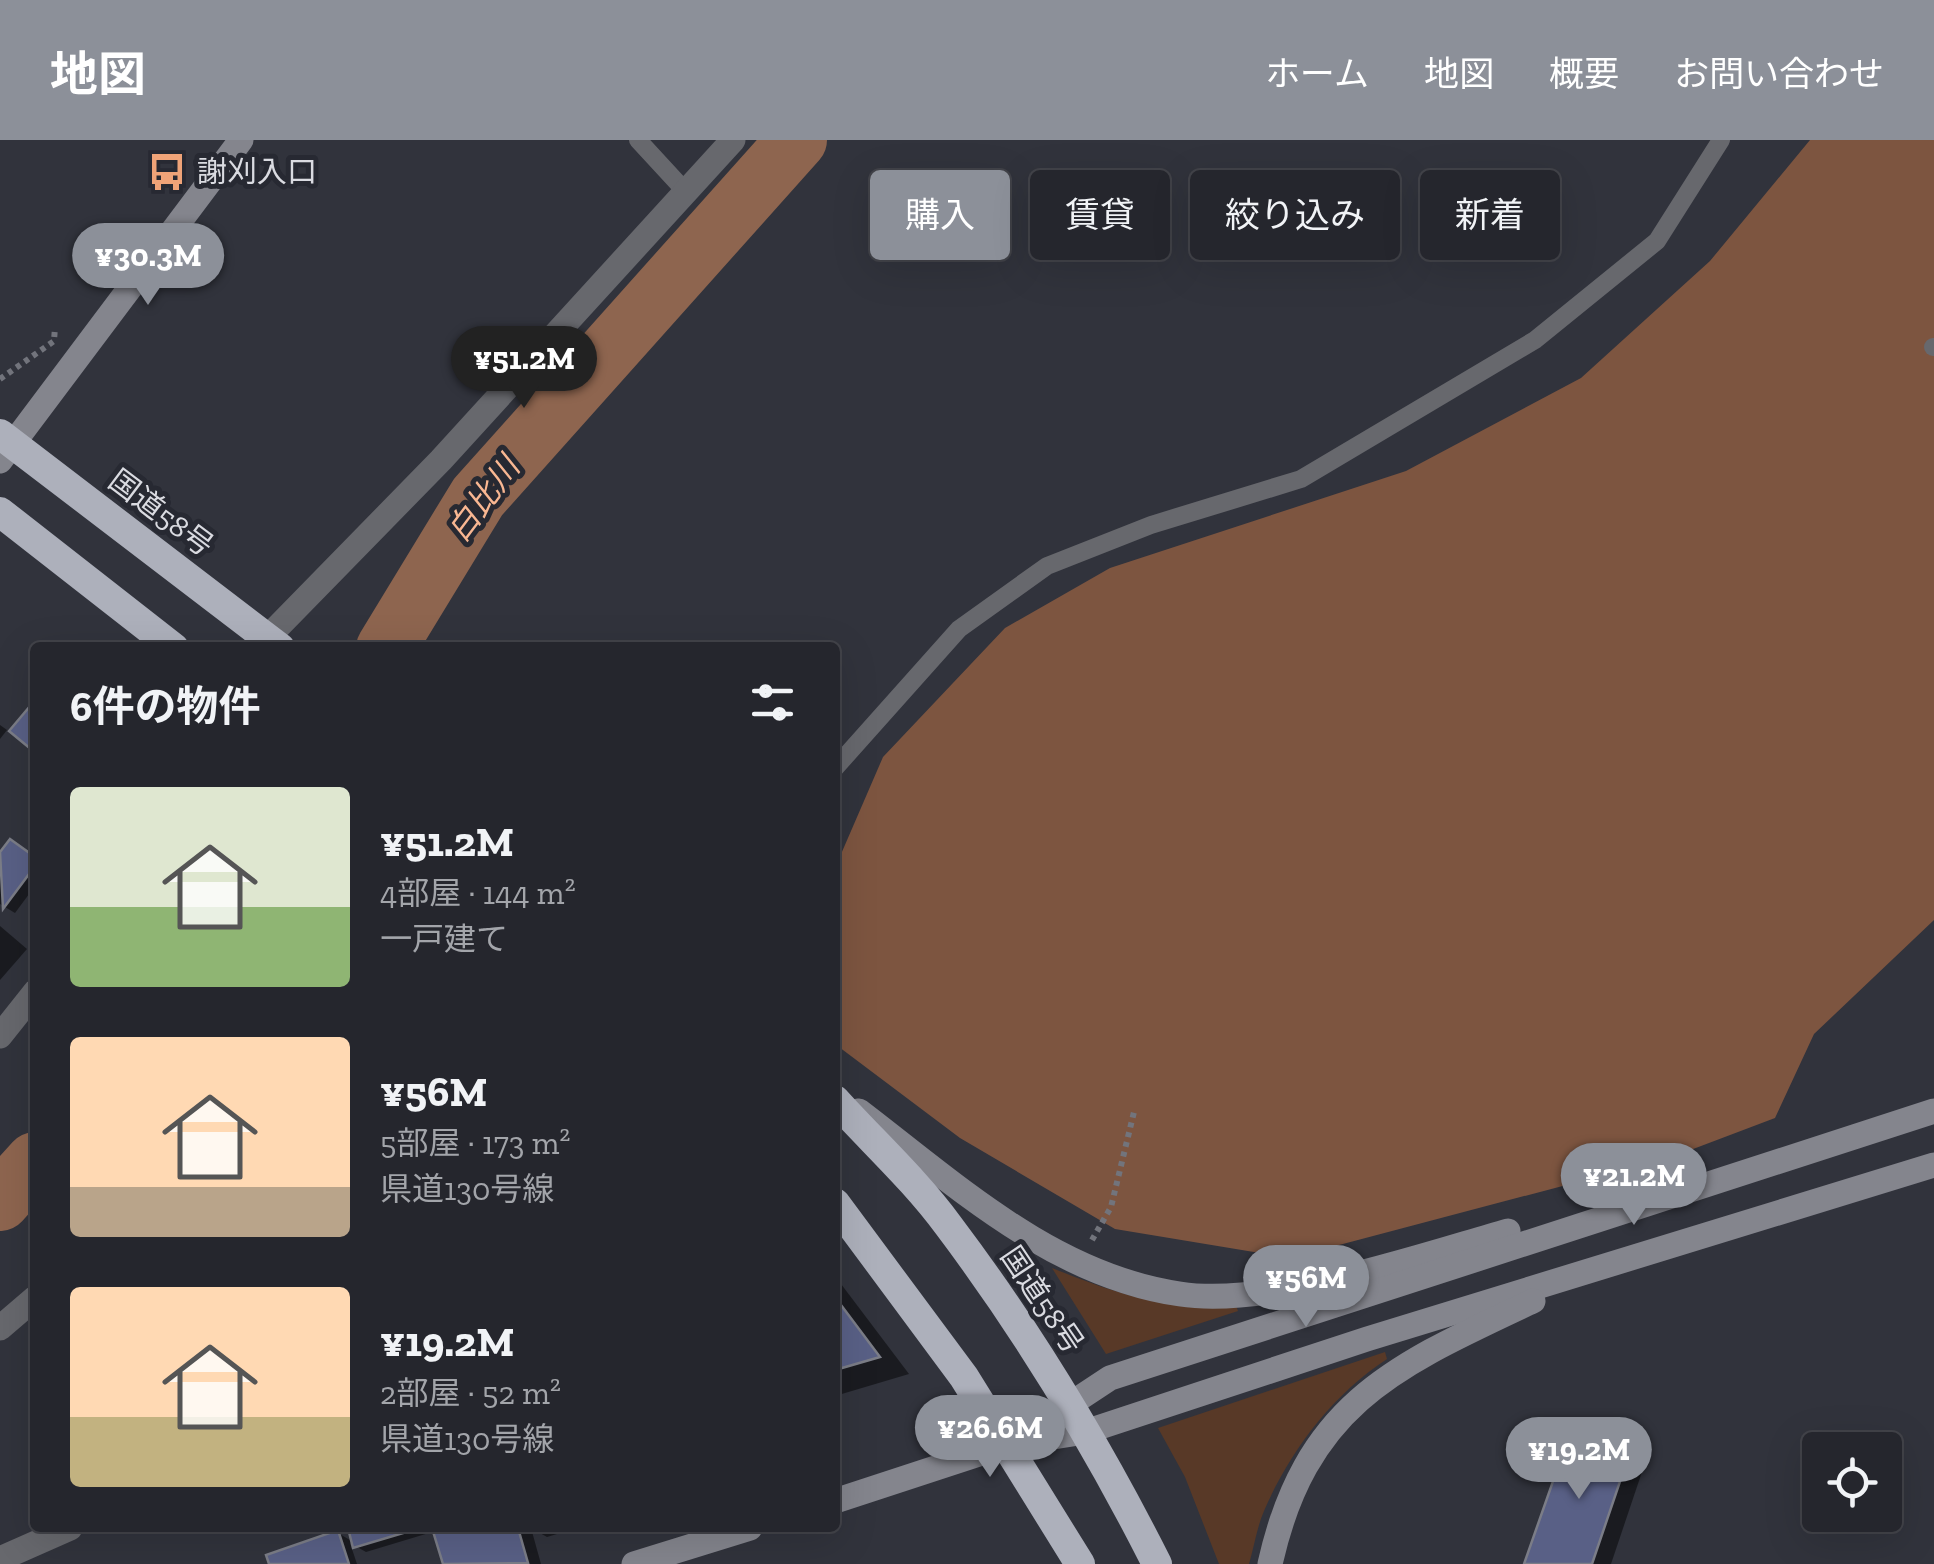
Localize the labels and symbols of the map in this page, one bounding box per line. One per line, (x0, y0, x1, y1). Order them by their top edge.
bus stop icon: 謝刈入口 (146, 151, 188, 193)
place label: 謝刈入口 (197, 154, 317, 190)
pin: ¥30.3M (67, 223, 229, 308)
pin: ¥51.2M (443, 326, 605, 411)
water label: 白比川 (439, 447, 529, 549)
street label: 国道58号 (102, 462, 220, 564)
pin: ¥21.2M (1553, 1143, 1715, 1228)
street label: 国道58号 (993, 1240, 1091, 1360)
pin: ¥56M (1247, 1245, 1365, 1330)
pin: ¥26.6M (909, 1395, 1071, 1480)
pin: ¥19.2M (1498, 1417, 1660, 1502)

